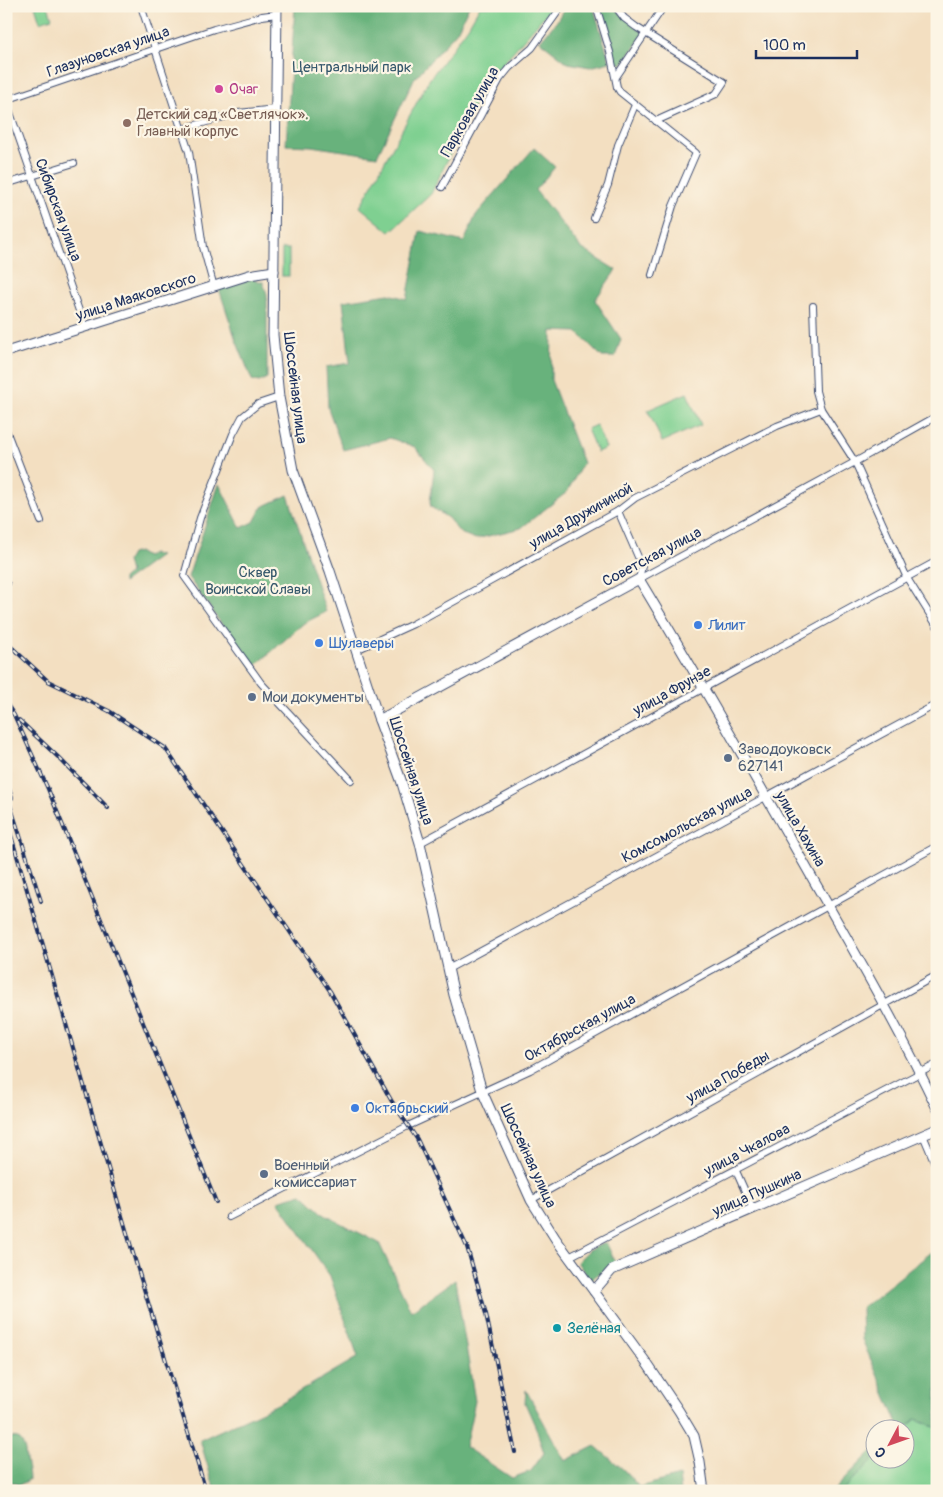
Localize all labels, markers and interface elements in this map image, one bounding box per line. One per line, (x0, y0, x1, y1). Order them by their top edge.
street label: Глазуновская улица (44, 22, 172, 82)
scale bar (756, 28, 857, 60)
text: 100 m (763, 36, 806, 55)
park label: Центральный парк (293, 58, 412, 77)
street label: Парковая улица (437, 64, 503, 160)
place label: Очаг (229, 80, 258, 99)
marker: Очаг (213, 83, 225, 95)
place label: Детский сад «Светлячок». Главный корпус (136, 105, 308, 141)
marker: Детский сад «Светлячок». Главный корпус (121, 117, 133, 129)
street label: Сибирская улица (31, 156, 85, 264)
street label: улица Маяковского (73, 269, 198, 326)
street label: Шоссейная улица (279, 331, 311, 445)
street label: улица Дружининой (525, 479, 636, 554)
street label: Советская улица (599, 523, 705, 591)
park label: Сквер Воинской Славы (205, 563, 311, 599)
place label: Лилит (707, 616, 746, 635)
marker: Лилит (692, 619, 704, 631)
place label: Шулаверы (329, 634, 394, 653)
marker: Шулаверы (313, 637, 325, 649)
street label: улица Фрунзе (629, 661, 715, 721)
place label: Мои документы (262, 688, 364, 707)
marker: Мои документы (246, 691, 258, 703)
street label: Шоссейная улица (385, 715, 437, 827)
place label: Заводоуковск 627141 (738, 740, 832, 776)
marker: Заводоуковск 627141 (722, 752, 734, 764)
street label: Комсомольская улица (619, 783, 755, 867)
street label: улица Хахина (770, 787, 829, 870)
street label: Октябрьская улица (521, 990, 639, 1066)
street label: улица Победы (682, 1046, 773, 1108)
place label: Октябрьский (365, 1099, 449, 1118)
street label: Шоссейная улица (496, 1101, 560, 1211)
marker: Октябрьский (349, 1102, 361, 1114)
street label: улица Чкалова (700, 1119, 793, 1181)
place label: Военный комиссариат (274, 1156, 357, 1192)
street label: улица Пушкина (709, 1165, 805, 1222)
marker: Военный комиссариат (258, 1168, 270, 1180)
place label: Зелёная (567, 1319, 621, 1338)
marker: Зелёная (551, 1322, 563, 1334)
north arrow (866, 1420, 916, 1470)
text: С (871, 1443, 890, 1461)

